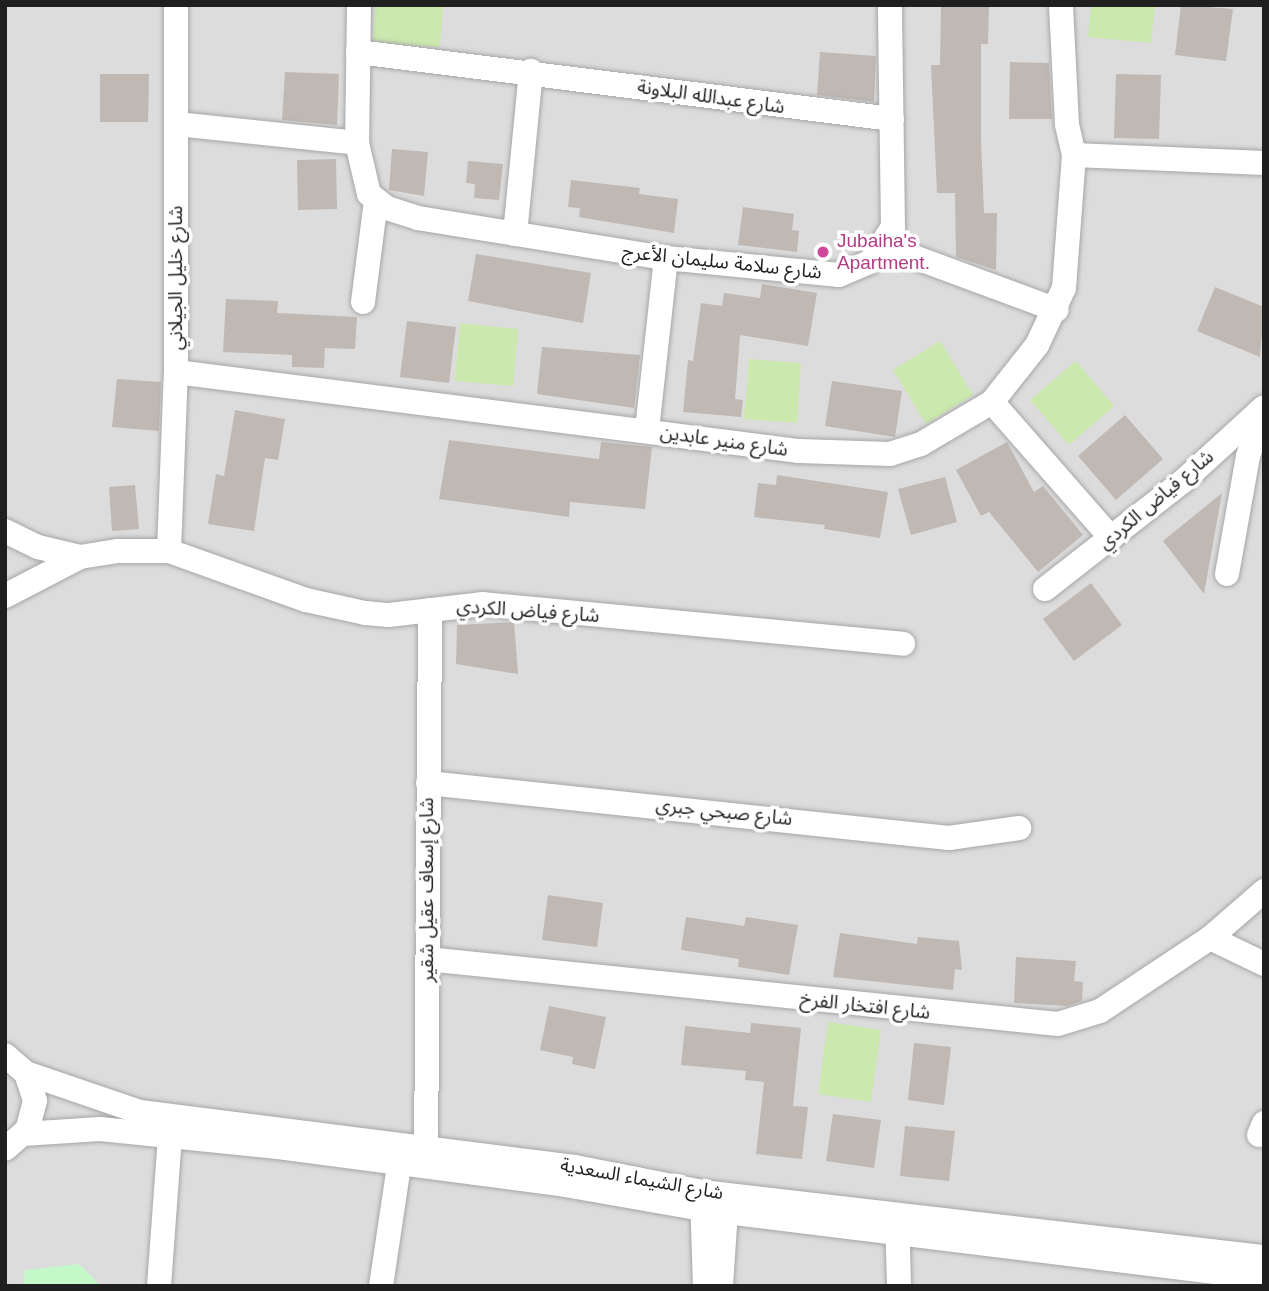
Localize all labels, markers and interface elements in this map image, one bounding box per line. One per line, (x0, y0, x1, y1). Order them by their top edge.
street label: شارع عبدالله البلاونة (636, 75, 786, 119)
street label: شارع خليل الجيلاني (165, 206, 187, 350)
place label: Jubaiha's Apartment. (837, 230, 930, 274)
street label: شارع سلامة سليمان الأعرج (621, 240, 823, 284)
marker: Jubaiha's Apartment. (815, 244, 831, 260)
street label: شارع منير عابدين (659, 421, 789, 461)
street label: شارع فياض الكردي (1094, 445, 1218, 555)
street label: شارع فياض الكردي (456, 595, 600, 627)
street label: شارع صبحي جبري (655, 794, 793, 830)
street label: شارع إسعاف عقيل شقير (416, 797, 438, 983)
street label: شارع افتخار الفرخ (799, 988, 931, 1024)
street label: شارع الشيماء السعدية (559, 1153, 725, 1205)

